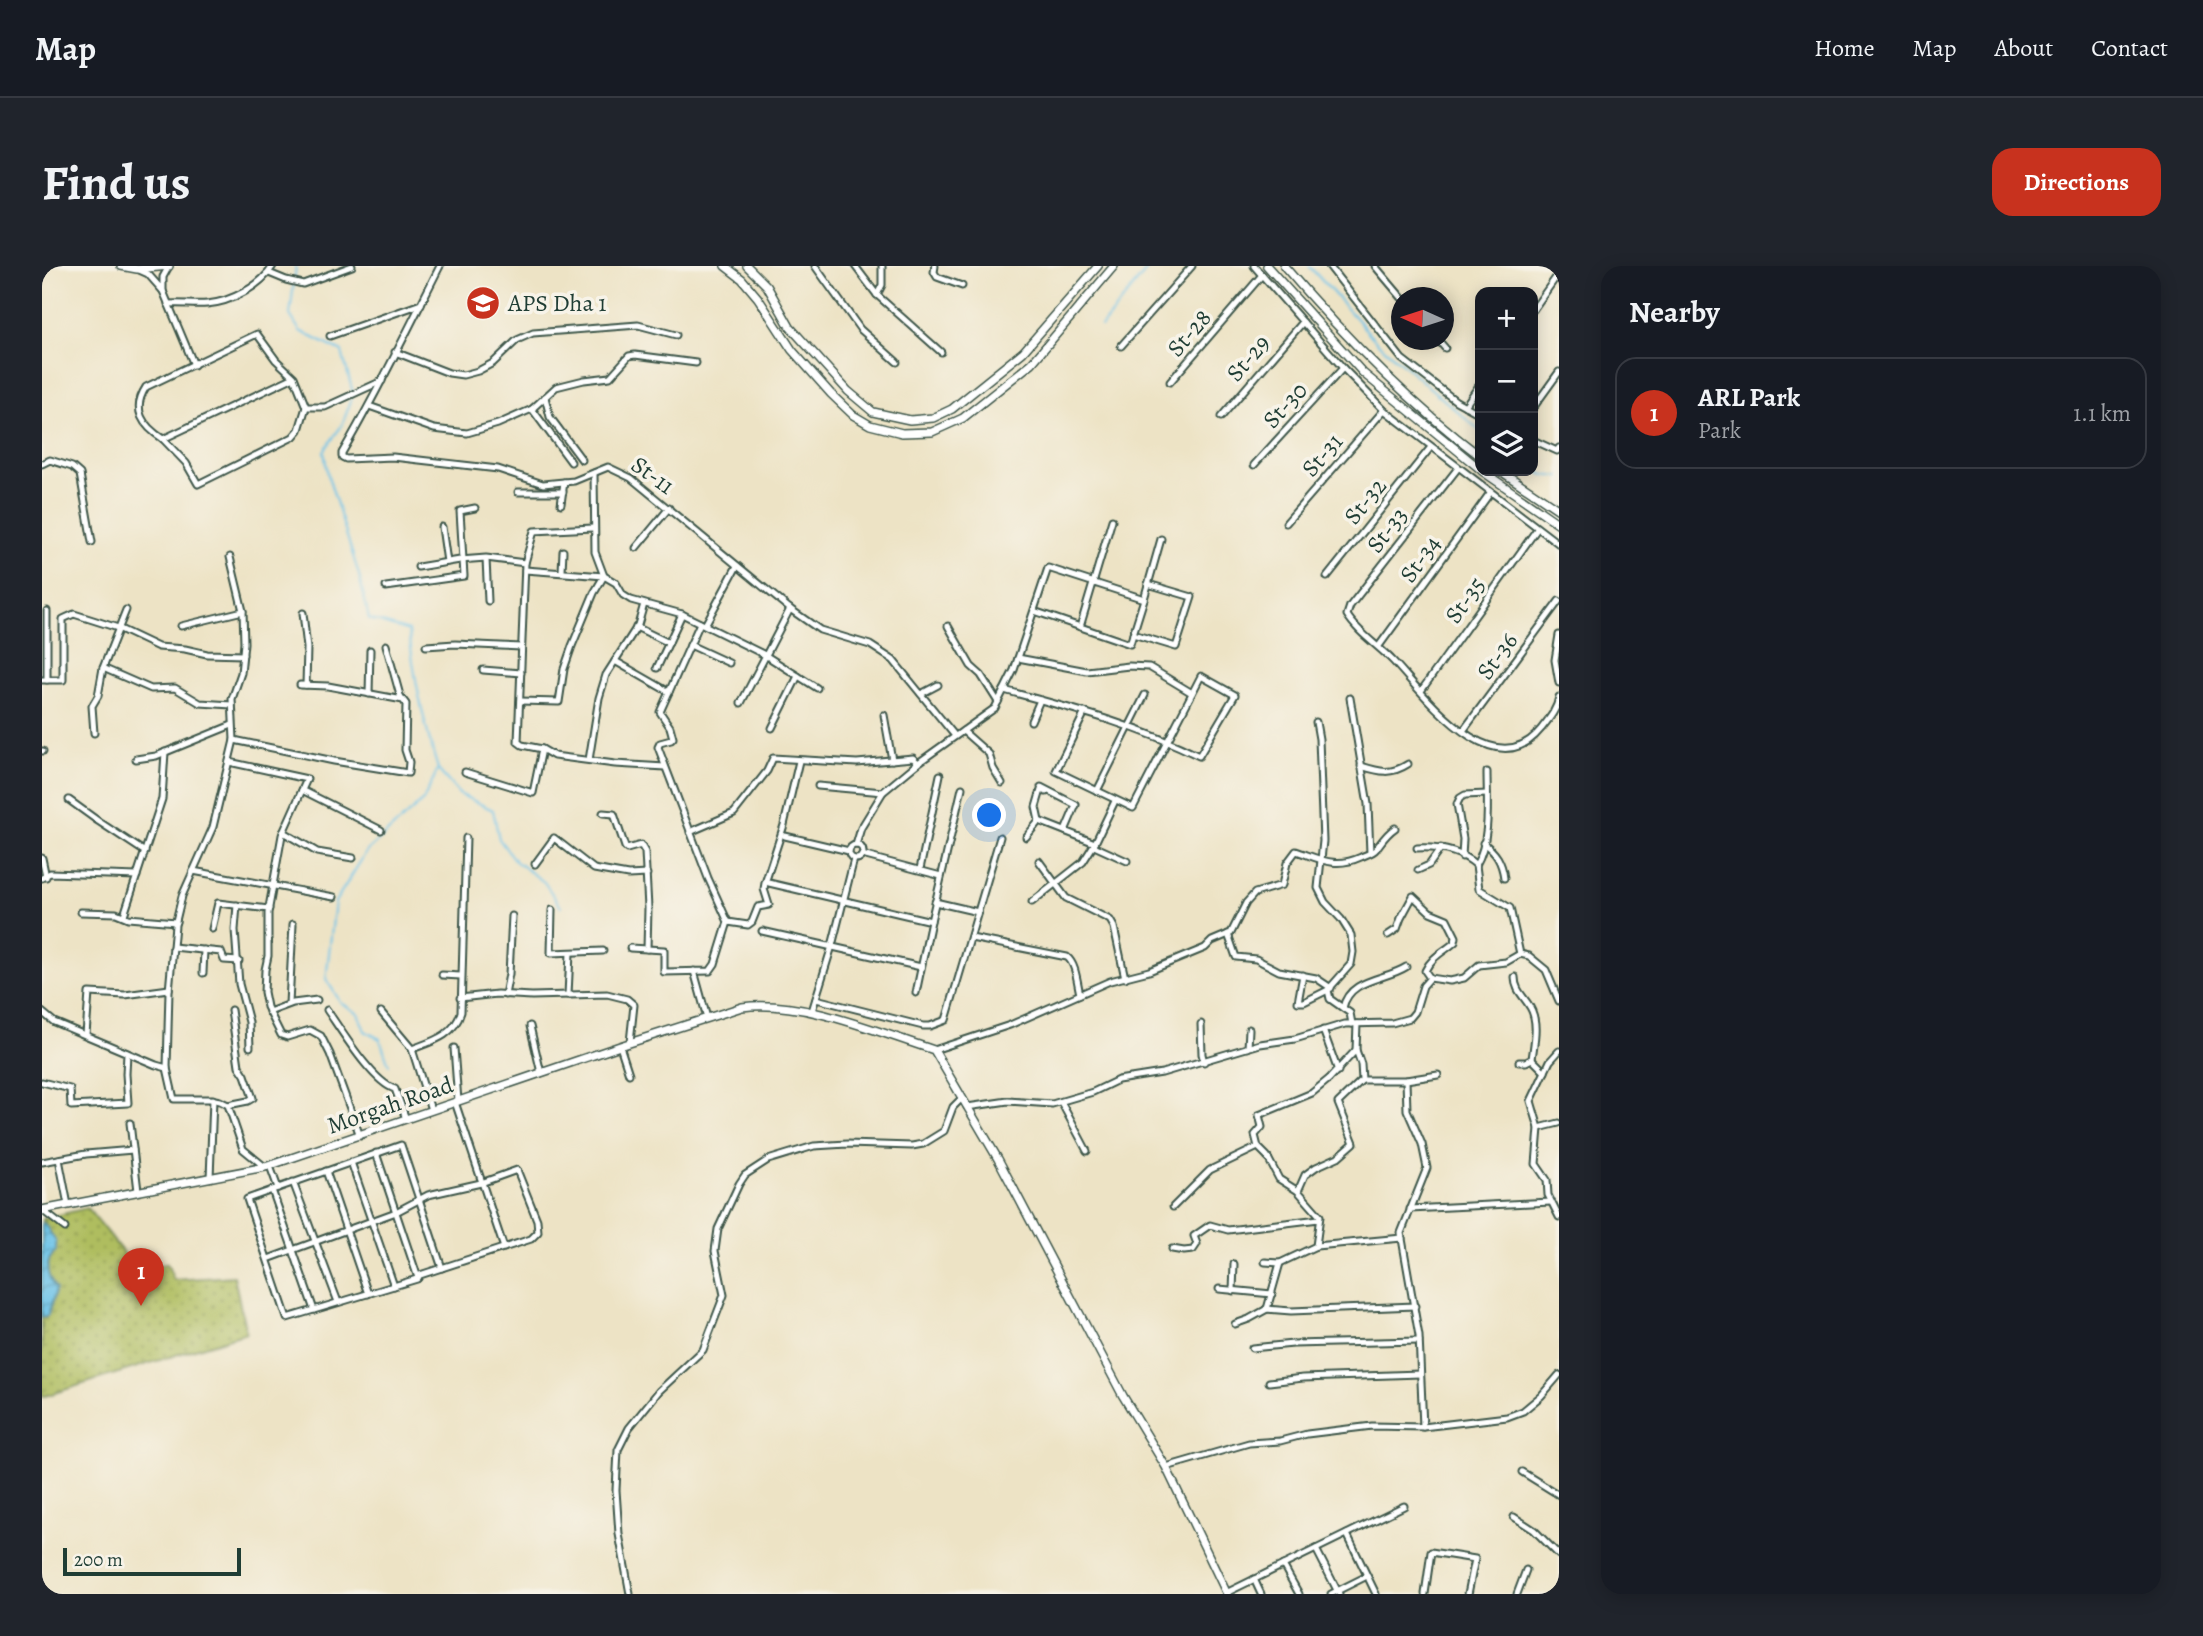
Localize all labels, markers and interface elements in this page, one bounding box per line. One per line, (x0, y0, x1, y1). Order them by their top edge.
text: Map (35, 26, 96, 71)
text: Home (1814, 32, 1875, 64)
text: Map (1913, 32, 1957, 64)
text: About (1995, 32, 2053, 64)
text: Contact (2091, 32, 2168, 64)
button: Directions (1992, 148, 2161, 216)
text: Find us (42, 149, 190, 216)
school or university icon: APS Dha 1 (464, 284, 502, 322)
place label: APS Dha 1 (507, 287, 607, 319)
north arrow (1391, 287, 1454, 350)
map controls (1475, 287, 1538, 476)
button: + (1475, 287, 1538, 350)
text: Nearby (1629, 292, 1720, 332)
street label: St-28 (1160, 303, 1218, 363)
street label: St-29 (1219, 328, 1277, 388)
button: − (1475, 350, 1538, 413)
street label: St-30 (1255, 375, 1315, 435)
text: ARL Park (1698, 380, 1800, 415)
text: 1 (1650, 398, 1658, 429)
text: 1.1 km (2073, 398, 2131, 429)
button: layers (1475, 413, 1538, 476)
text: Park (1698, 415, 1741, 446)
street label: St-31 (1294, 426, 1350, 484)
street label: St-11 (625, 448, 681, 502)
street label: St-32 (1336, 471, 1394, 531)
street label: St-33 (1359, 501, 1415, 559)
street label: St-34 (1392, 529, 1448, 589)
street label: St-35 (1437, 570, 1493, 630)
street label: St-36 (1469, 626, 1525, 686)
your location (972, 798, 1006, 832)
street label: Morgah Road (323, 1068, 457, 1142)
pin: 1 (118, 1248, 164, 1306)
scale bar (63, 1545, 242, 1577)
text: 200 m (74, 1547, 123, 1573)

